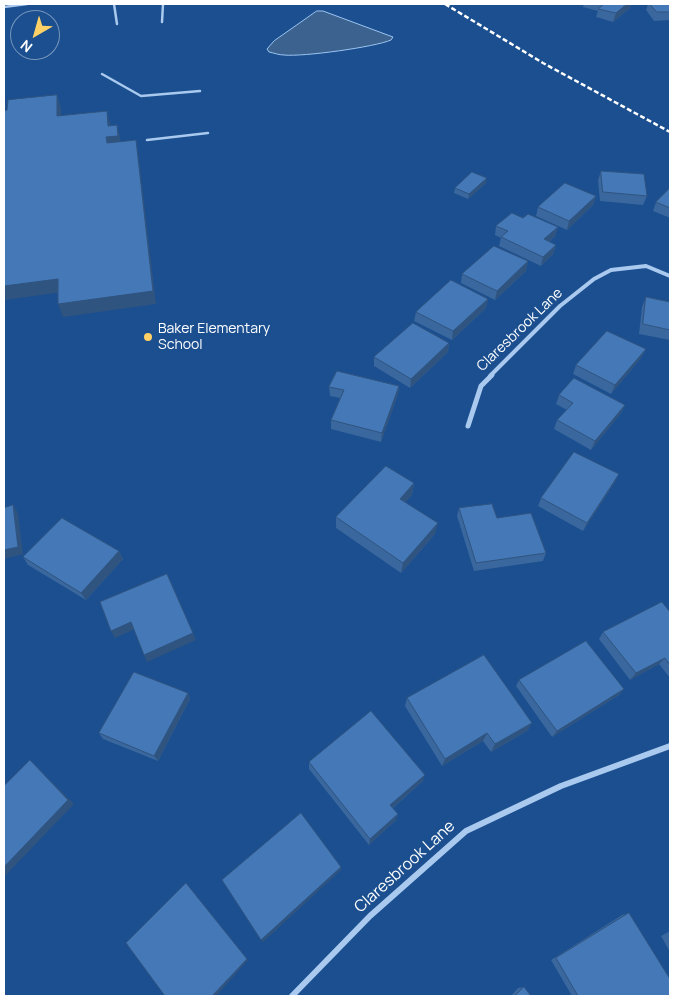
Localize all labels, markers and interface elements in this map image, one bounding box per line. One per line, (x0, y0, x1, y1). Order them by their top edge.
north arrow (10, 10, 60, 60)
text: N (16, 36, 36, 57)
street label: Claresbrook Lane (474, 285, 566, 375)
place label: Baker Elementary School (158, 321, 270, 354)
marker: Baker Elementary School (142, 331, 154, 343)
street label: Claresbrook Lane (351, 817, 459, 917)

